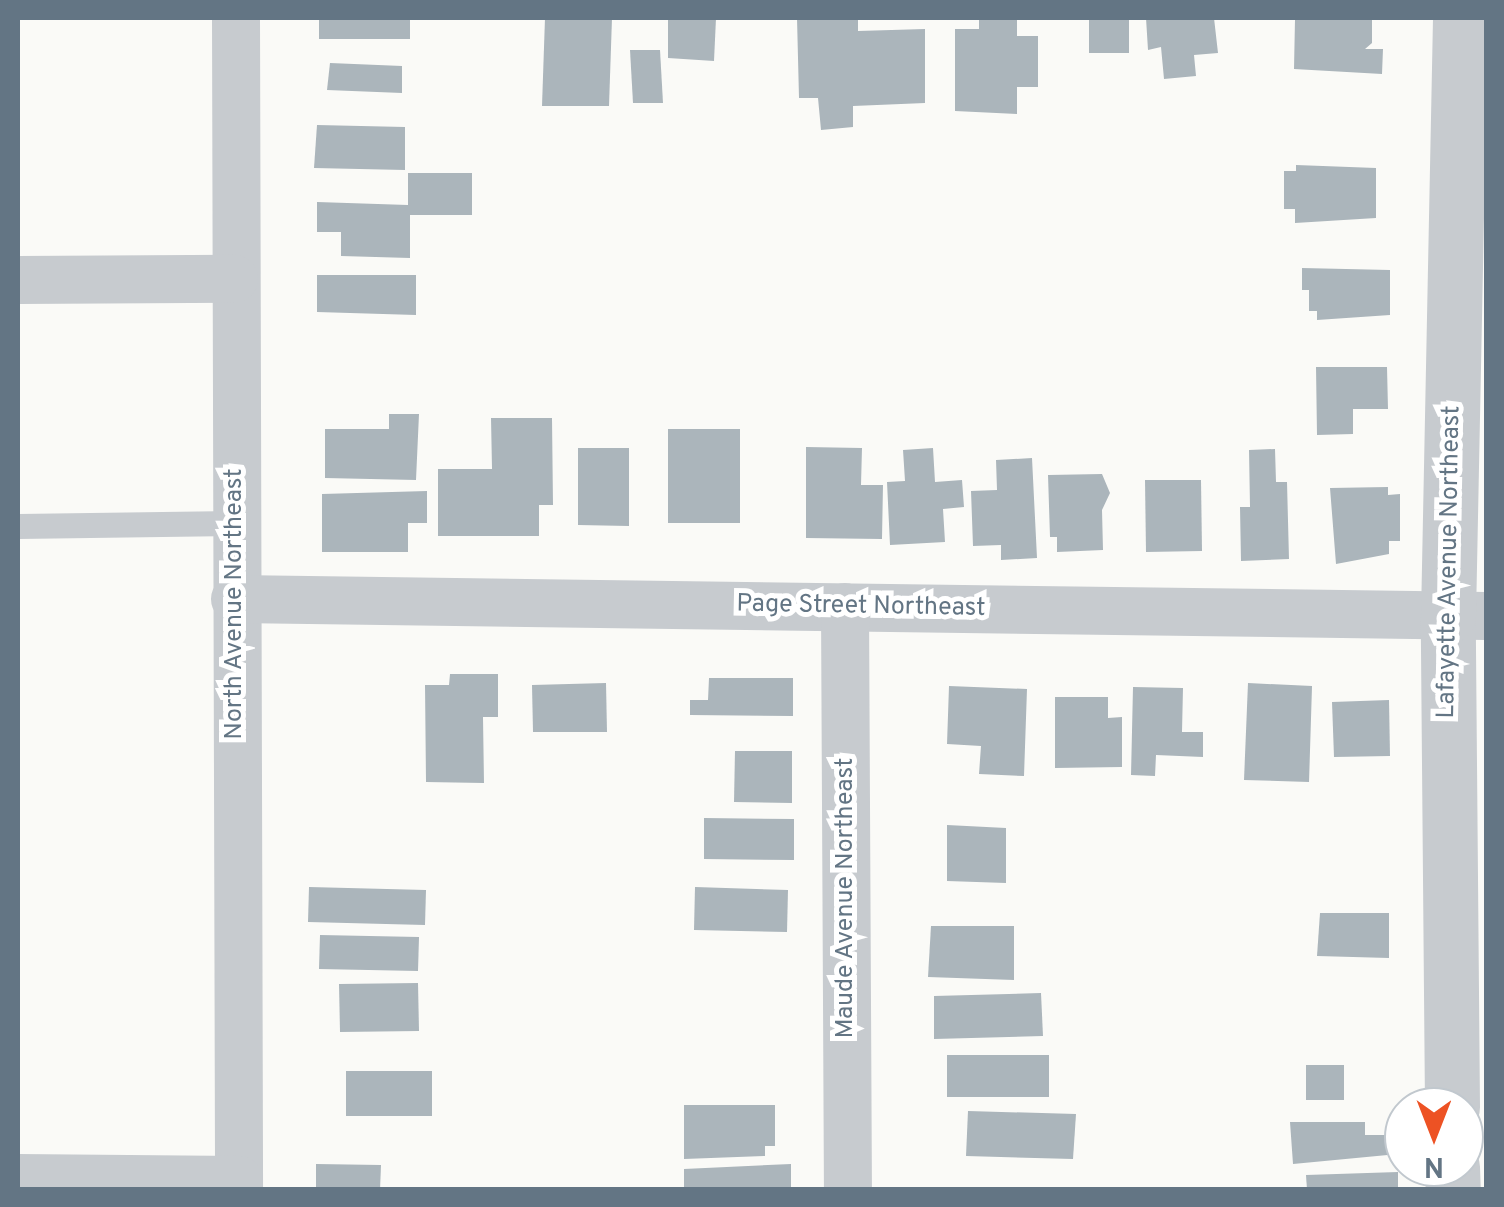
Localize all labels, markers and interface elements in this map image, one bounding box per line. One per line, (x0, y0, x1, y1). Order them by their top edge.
street label: Lafayette Avenue Northeast (1432, 405, 1468, 719)
street label: North Avenue Northeast (220, 468, 250, 740)
street label: Page Street Northeast (736, 590, 986, 624)
street label: Maude Avenue Northeast (831, 757, 861, 1039)
north arrow (1384, 1087, 1484, 1187)
text: N (1424, 1147, 1444, 1183)

